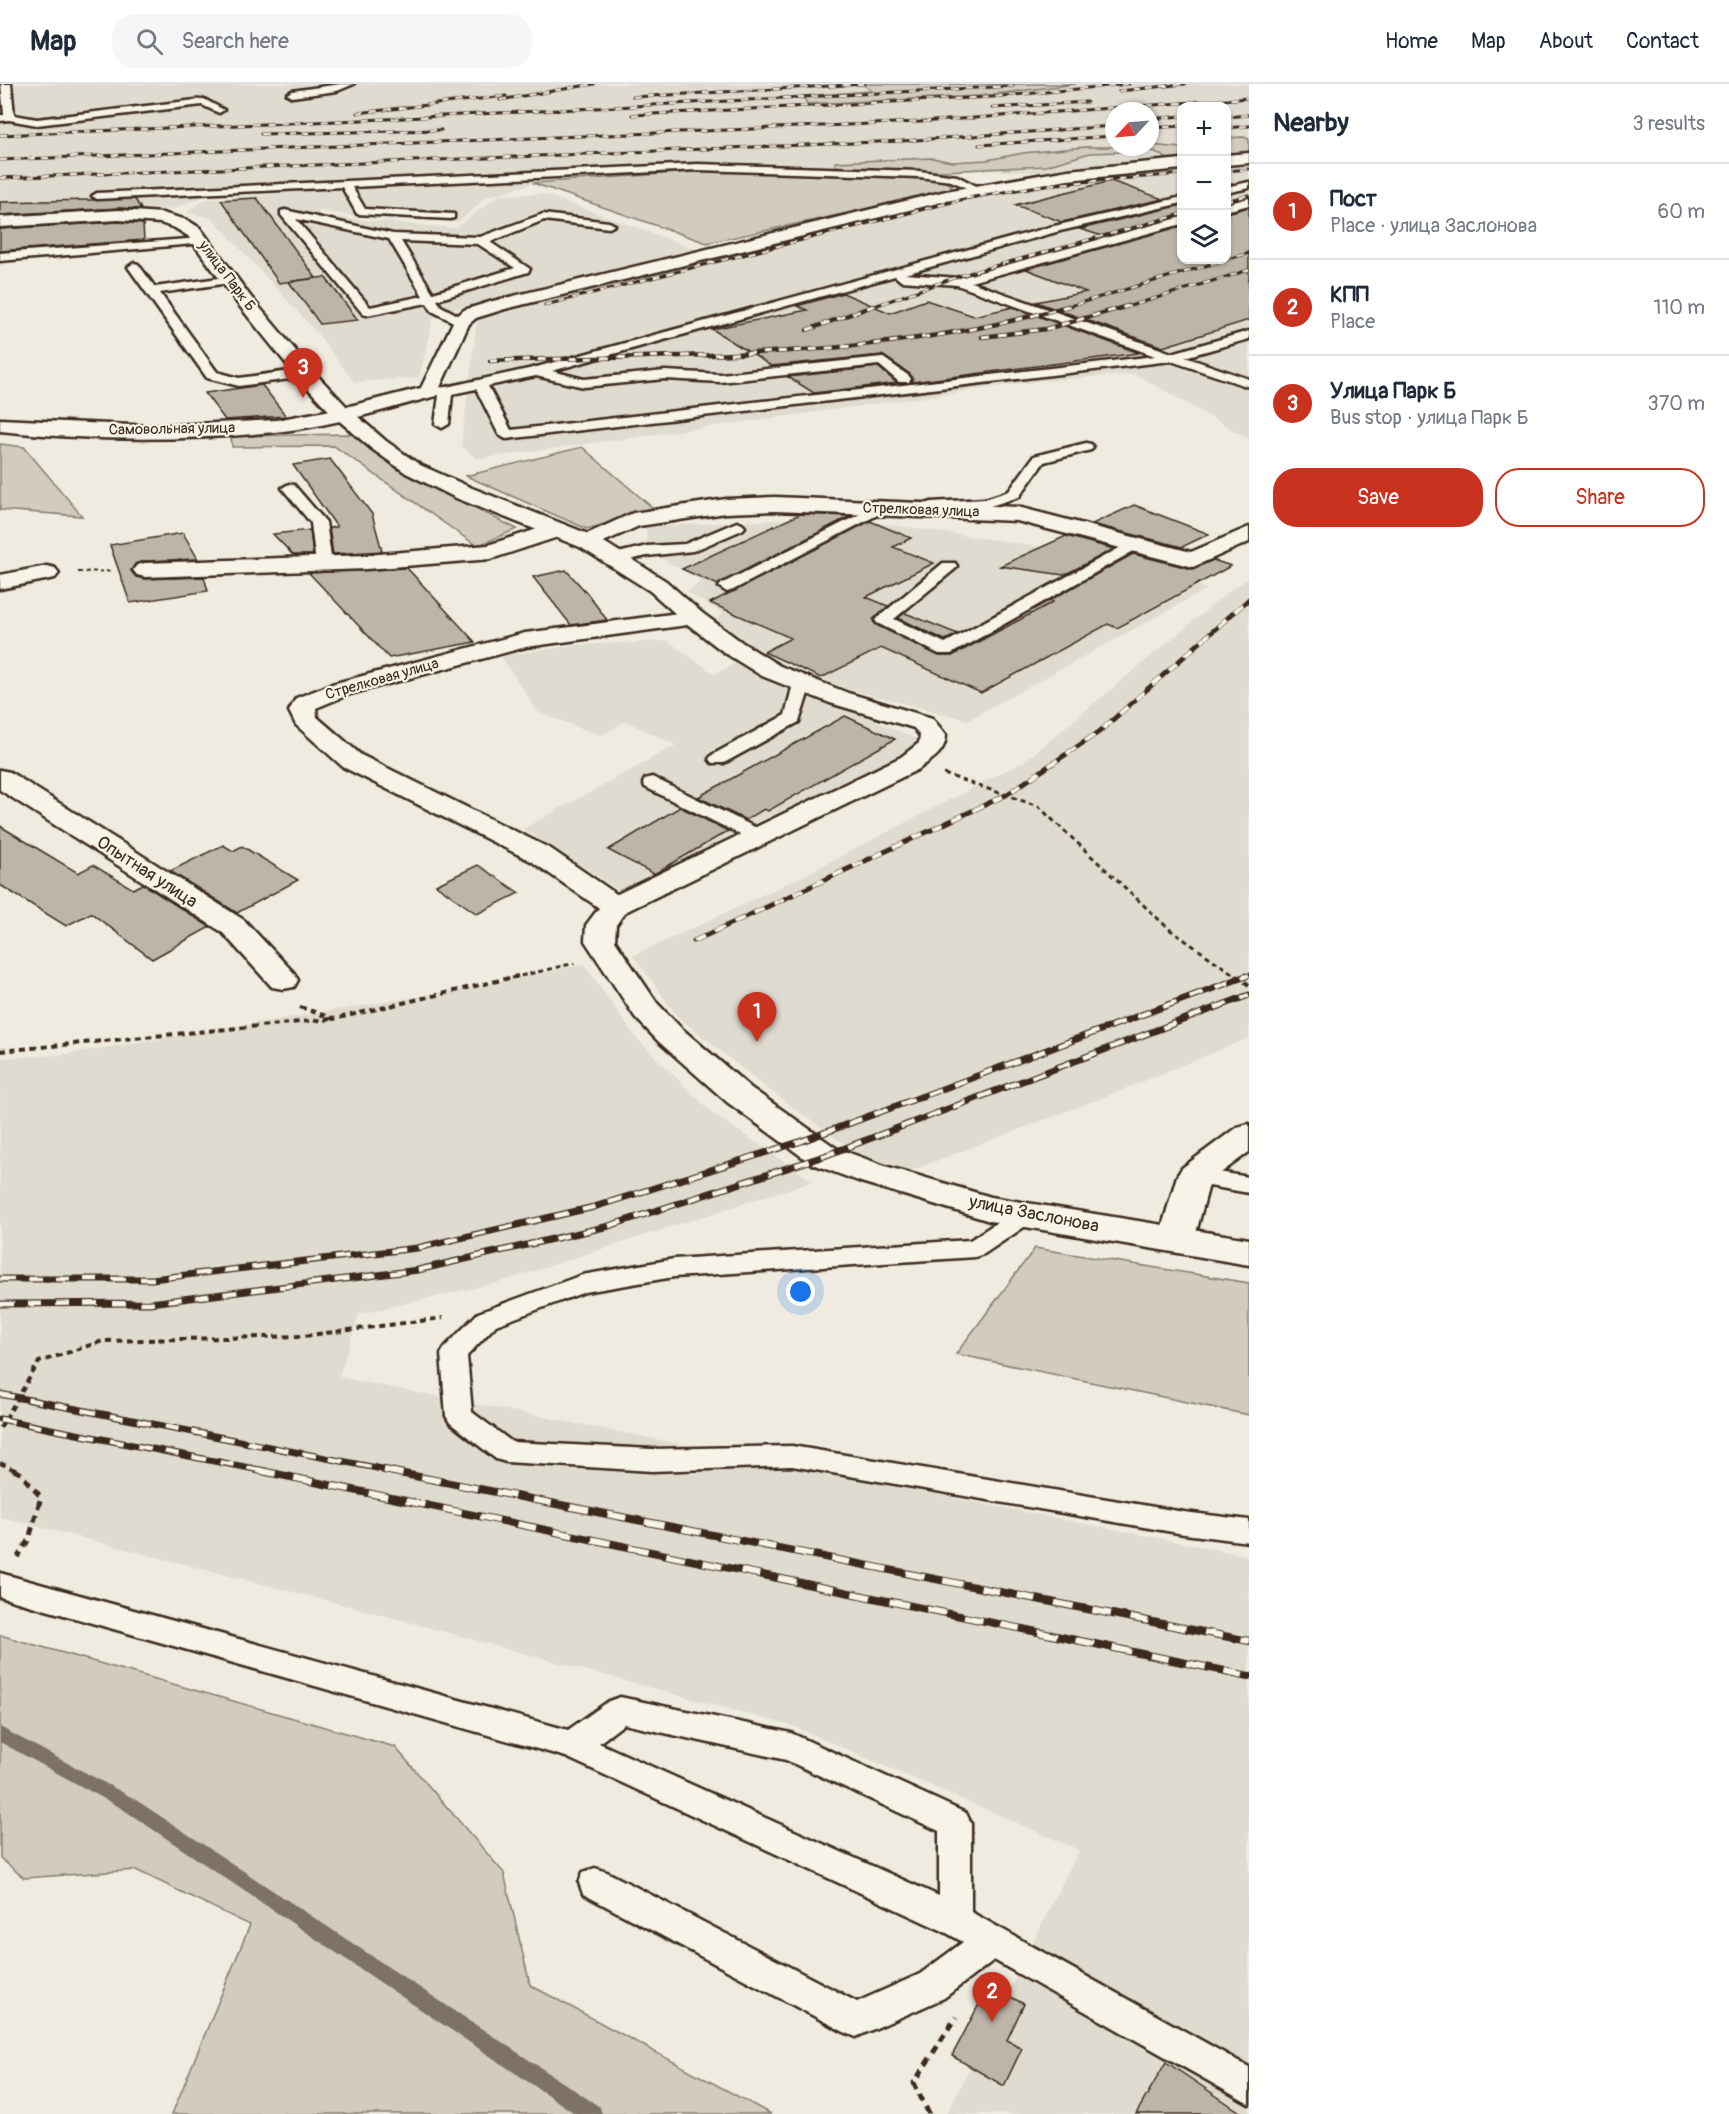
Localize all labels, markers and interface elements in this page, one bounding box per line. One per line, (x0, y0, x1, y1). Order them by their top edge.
search box (112, 14, 532, 68)
text: Map (30, 24, 76, 59)
icon: search (133, 25, 166, 58)
text: Search here (181, 27, 289, 55)
text: Home (1385, 28, 1438, 55)
text: Map (1471, 28, 1506, 55)
text: About (1539, 28, 1593, 55)
text: Contact (1626, 28, 1699, 55)
north arrow (1105, 102, 1159, 156)
map controls (1177, 102, 1231, 264)
button: + (1177, 102, 1231, 156)
text: Nearby (1273, 107, 1349, 139)
text: 3 results (1633, 111, 1705, 136)
button: − (1177, 156, 1231, 210)
text: Пост (1330, 185, 1377, 213)
text: 1 (1289, 199, 1296, 224)
text: 60 m (1658, 199, 1705, 224)
button: layers (1177, 210, 1231, 264)
text: Place · улица Заслонова (1330, 213, 1537, 238)
street label: улица Парк Б (194, 236, 260, 315)
text: КПП (1330, 281, 1369, 309)
text: 2 (1287, 295, 1298, 320)
text: 110 m (1654, 295, 1705, 320)
text: Place (1330, 309, 1375, 334)
pin: 3 (284, 348, 322, 398)
text: Улица Парк Б (1330, 377, 1457, 405)
text: 3 (1287, 391, 1298, 416)
text: 370 m (1648, 391, 1705, 416)
text: Bus stop · улица Парк Б (1330, 405, 1529, 430)
street label: Самовольная улица (109, 418, 235, 440)
button: Save (1273, 468, 1483, 527)
button: Share (1495, 468, 1705, 527)
street label: Стрелковая улица (862, 498, 980, 522)
street label: Стрелковая улица (323, 654, 441, 704)
street label: Опытная улица (92, 831, 202, 913)
pin: 1 (738, 992, 777, 1042)
street label: улица Заслонова (966, 1190, 1101, 1238)
your location (786, 1277, 815, 1306)
pin: 2 (972, 1972, 1012, 2022)

